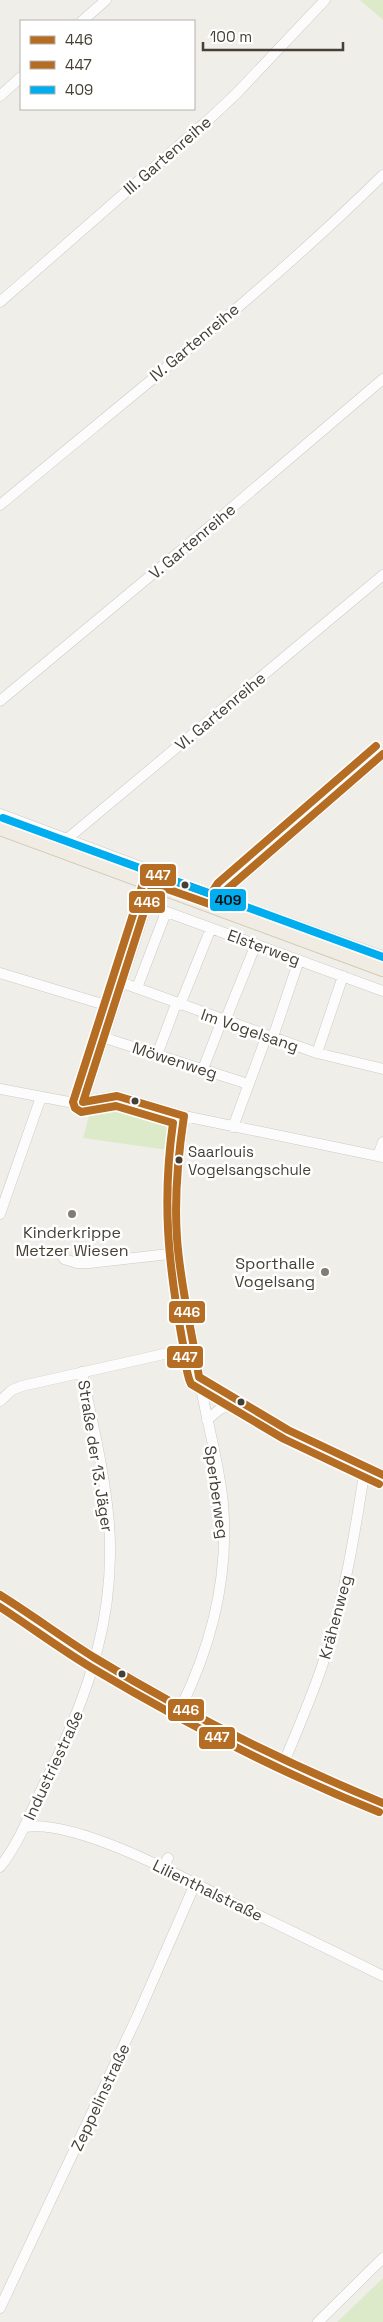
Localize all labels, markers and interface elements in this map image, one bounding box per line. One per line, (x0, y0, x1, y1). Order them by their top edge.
legend (20, 20, 195, 110)
scale bar (203, 20, 343, 52)
text: 100 m (210, 27, 252, 46)
text: 446 (65, 30, 93, 49)
text: 447 (65, 55, 92, 74)
text: 409 (65, 80, 93, 99)
street label: III. Gartenreihe (119, 111, 216, 199)
street label: IV. Gartenreihe (145, 299, 243, 386)
street label: V. Gartenreihe (145, 499, 240, 584)
street label: VI. Gartenreihe (171, 667, 270, 755)
line badge: 447 (139, 863, 177, 887)
text: 447 (146, 866, 171, 884)
unlabelled marker (180, 880, 190, 890)
line badge: 409 (209, 888, 247, 912)
line badge: 446 (128, 890, 166, 914)
text: 409 (215, 891, 241, 909)
text: 446 (134, 893, 161, 911)
street label: Elsterweg (224, 925, 303, 970)
street label: Im Vogelsang (198, 1004, 302, 1057)
street label: Möwenweg (130, 1037, 220, 1084)
unlabelled marker (130, 1096, 140, 1106)
place label: Saarlouis Vogelsangschule (188, 1142, 311, 1179)
marker: Saarlouis Vogelsangschule (174, 1155, 184, 1165)
marker: Kinderkrippe Metzer Wiesen (66, 1208, 78, 1220)
place label: Kinderkrippe Metzer Wiesen (16, 1222, 129, 1261)
place label: Sporthalle Vogelsang (234, 1253, 315, 1292)
marker: Sporthalle Vogelsang (319, 1266, 331, 1278)
line badge: 446 (168, 1300, 206, 1324)
text: 446 (174, 1303, 201, 1321)
line badge: 447 (166, 1345, 204, 1369)
text: 447 (173, 1348, 198, 1366)
street label: Straße der 13. Jäger (73, 1379, 118, 1534)
unlabelled marker (236, 1397, 246, 1407)
street label: Sperberweg (200, 1444, 233, 1540)
street label: Krähenweg (314, 1573, 357, 1661)
unlabelled marker (117, 1669, 127, 1679)
line badge: 446 (167, 1698, 205, 1722)
text: 446 (173, 1701, 200, 1719)
street label: Industriestraße (19, 1707, 88, 1824)
line badge: 447 (198, 1726, 236, 1750)
text: 447 (205, 1728, 230, 1746)
street label: Lilienthalstraße (149, 1855, 266, 1926)
street label: Zeppelinstraße (66, 2040, 135, 2154)

